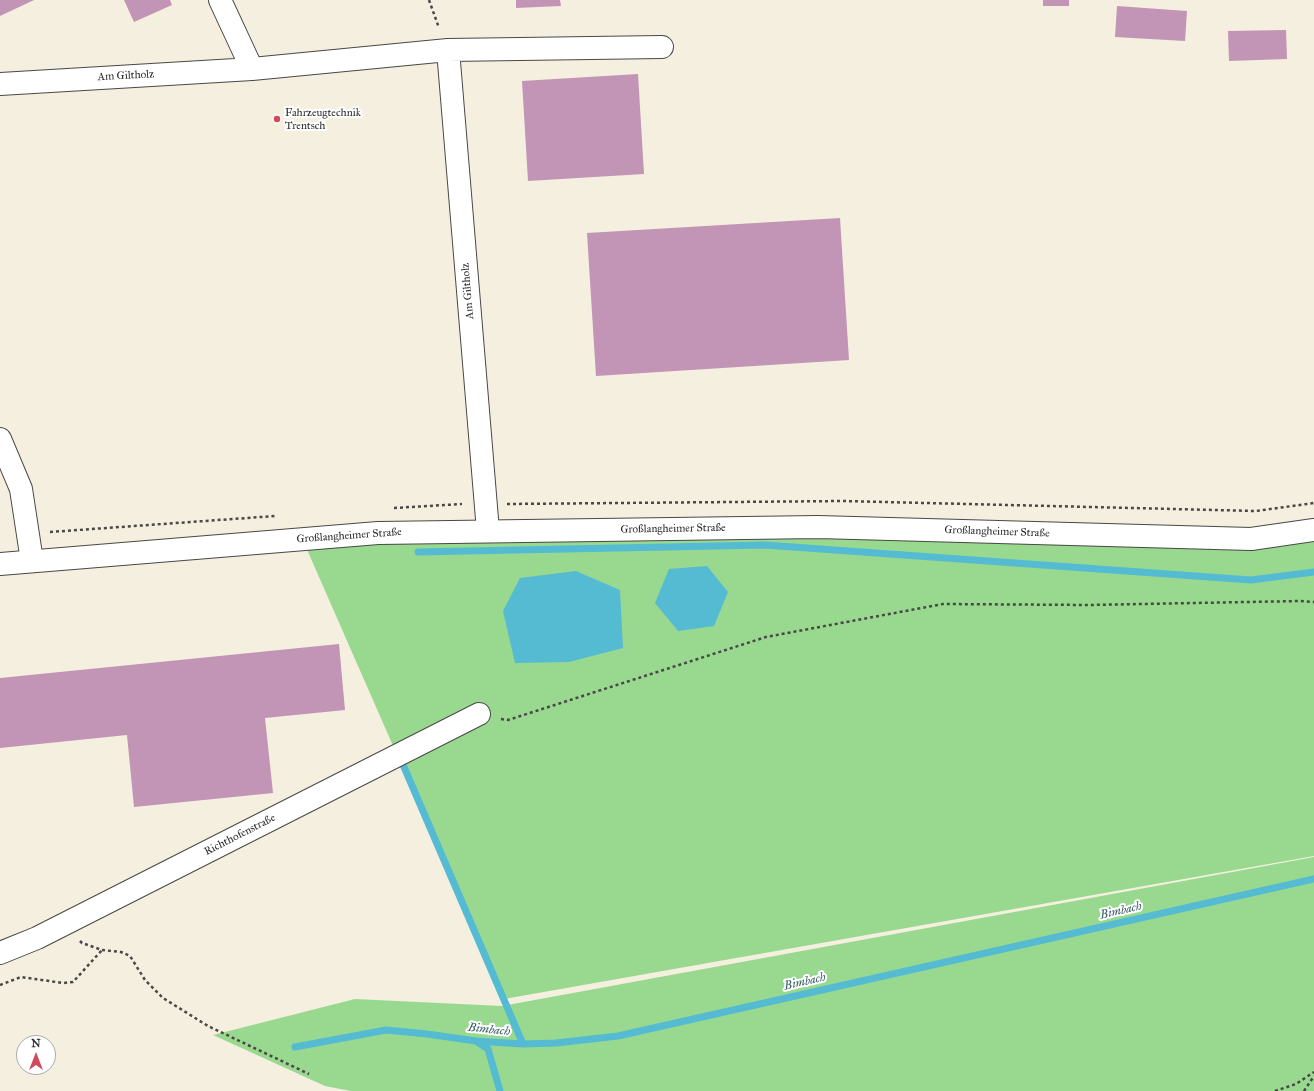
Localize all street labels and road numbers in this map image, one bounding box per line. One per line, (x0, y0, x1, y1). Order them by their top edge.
street label: Am Giltholz (97, 68, 155, 84)
street label: Am Giltholz (459, 262, 477, 320)
street label: Großlangheimer Straße (620, 521, 726, 537)
street label: Großlangheimer Straße (944, 524, 1050, 540)
street label: Großlangheimer Straße (296, 526, 402, 546)
street label: Richthofenstraße (202, 811, 278, 859)

